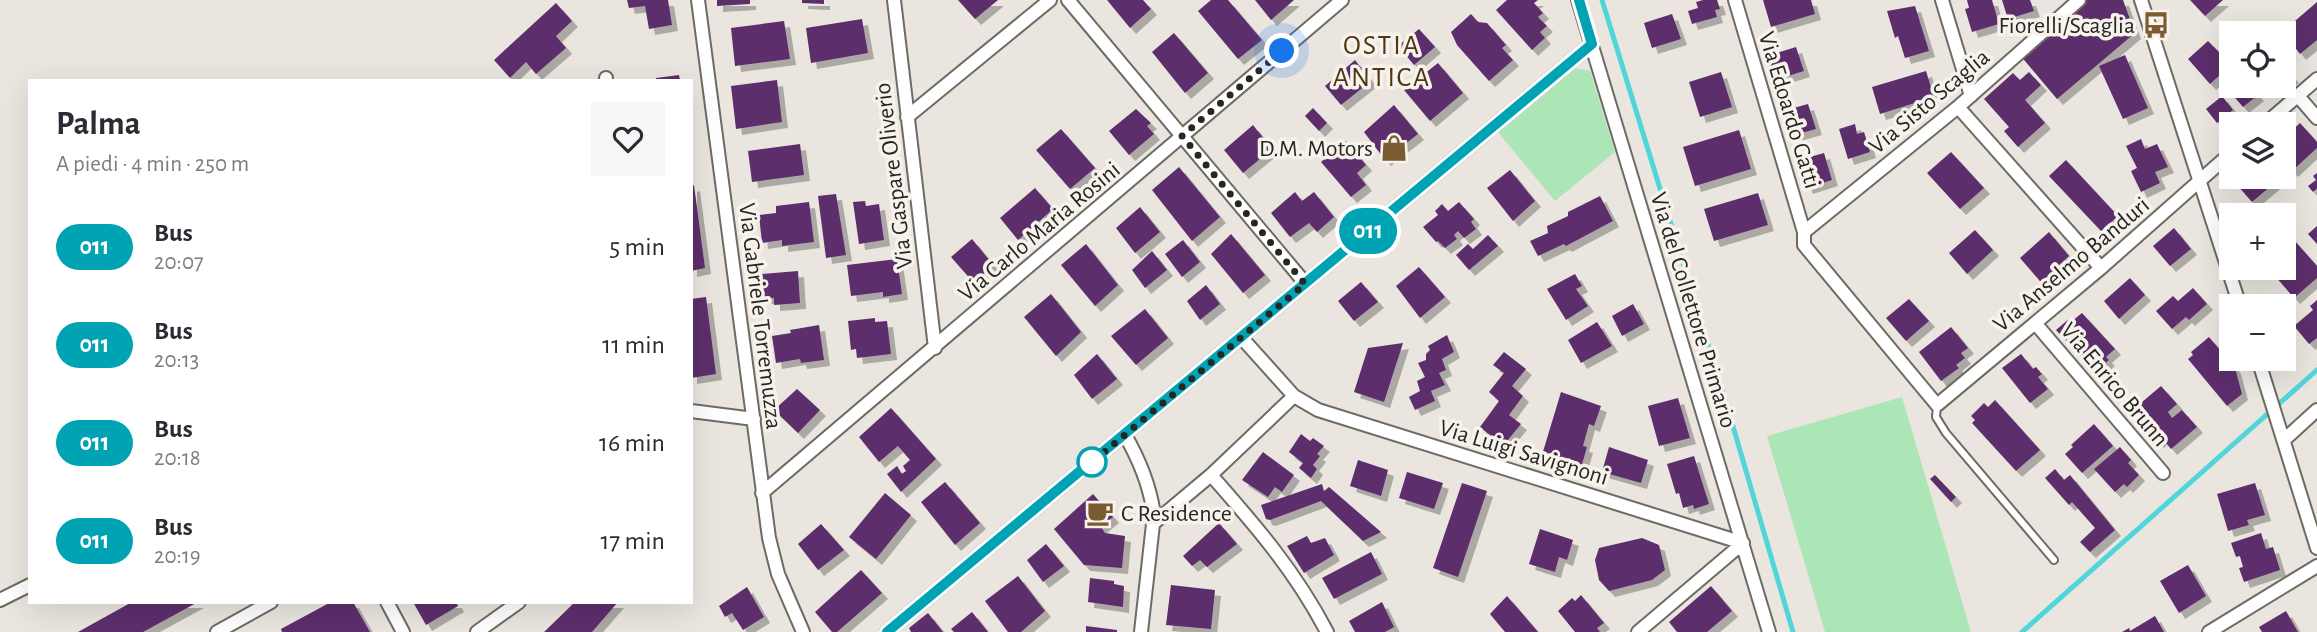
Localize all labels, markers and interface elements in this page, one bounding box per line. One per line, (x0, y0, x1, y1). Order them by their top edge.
bus stop icon: Fiorelli/Scaglia (2141, 10, 2171, 40)
place label: Fiorelli/Scaglia (1998, 14, 2135, 38)
map controls (2219, 21, 2296, 371)
button: locate (2219, 21, 2296, 98)
street label: Via Edoardo Gatti (1754, 29, 1824, 192)
district label: OSTIA ANTICA (1333, 32, 1431, 92)
your location (1264, 33, 1299, 68)
street label: Via Sisto Scaglia (1865, 45, 1994, 159)
street label: Via Gaspare Oliverio (871, 81, 917, 270)
button: heart (591, 102, 665, 176)
text: Palma (56, 108, 141, 141)
button: layers (2219, 112, 2296, 189)
shop icon: D.M. Motors (1379, 133, 1409, 163)
place label: D.M. Motors (1259, 137, 1373, 161)
text: A piedi · 4 min · 250 m (56, 153, 249, 176)
street label: Via Carlo Maria Rosini (954, 158, 1125, 306)
street label: Via del Collettore Primario (1646, 190, 1740, 431)
street label: Via Anselmo Banduri (1989, 193, 2154, 337)
street label: Via Gabriele Torremuzza (734, 202, 786, 431)
button: + (2219, 203, 2296, 280)
line badge: 011 (1328, 208, 1408, 254)
text: 011 (1353, 219, 1383, 243)
text: Bus (154, 220, 193, 246)
text: 5 min (609, 234, 665, 260)
text: 011 (80, 235, 109, 259)
text: 20:07 (154, 251, 204, 274)
button: − (2219, 294, 2296, 371)
text: Bus (154, 318, 193, 344)
street label: Via Enrico Brunn (2056, 318, 2173, 451)
text: 11 min (602, 332, 665, 358)
text: 011 (80, 333, 109, 357)
text: 20:13 (154, 349, 199, 372)
text: Bus (154, 416, 193, 442)
street label: Via Luigi Savignoni (1436, 416, 1611, 490)
text: 16 min (599, 430, 665, 456)
text: 011 (80, 431, 109, 455)
text: 20:18 (154, 447, 201, 470)
unlabelled marker (1077, 447, 1107, 477)
cafe icon: C Residence (1085, 498, 1115, 528)
place label: C Residence (1121, 502, 1232, 526)
text: Bus (154, 514, 193, 540)
text: 17 min (600, 528, 665, 554)
text: 011 (80, 529, 109, 553)
text: 20:19 (154, 545, 201, 568)

